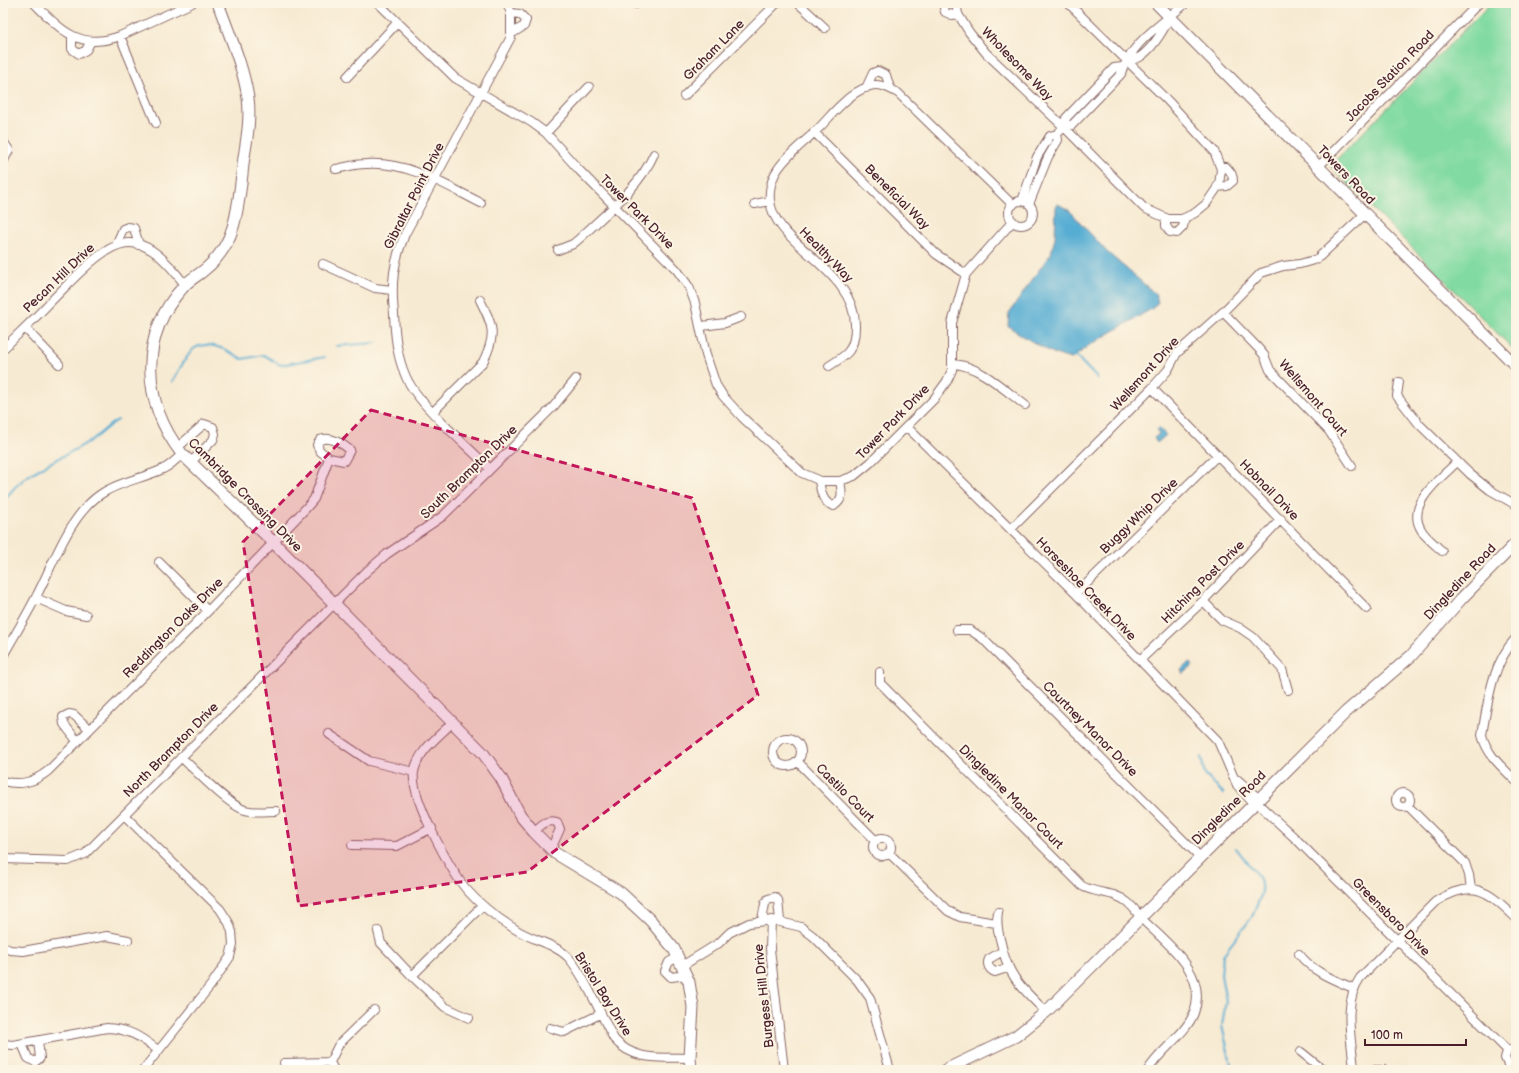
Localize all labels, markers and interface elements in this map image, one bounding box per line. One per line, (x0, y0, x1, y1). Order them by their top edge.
street label: Graham Lane (680, 16, 748, 84)
street label: Wholesome Way (978, 24, 1056, 104)
street label: Jacobs Station Road (1342, 27, 1438, 125)
street label: Gibraltar Point Drive (380, 140, 448, 252)
street label: Towers Road (1314, 142, 1378, 208)
street label: Beneficial Way (861, 161, 933, 233)
street label: Tower Park Drive (597, 172, 678, 253)
street label: Healthy Way (796, 224, 857, 286)
street label: Pecan Hill Drive (20, 240, 98, 316)
street label: Wellsmont Drive (1107, 333, 1183, 415)
street label: Wellsmont Court (1275, 356, 1351, 440)
street label: Tower Park Drive (853, 381, 933, 463)
street label: South Brampton Drive (417, 421, 521, 522)
street label: Cambridge Crossing Drive (185, 435, 306, 556)
street label: Hobnail Drive (1236, 456, 1302, 524)
street label: Buggy Whip Drive (1097, 474, 1182, 557)
street label: Horseshoe Creek Drive (1032, 534, 1140, 644)
street label: Hitching Post Drive (1158, 537, 1248, 627)
street label: Dingledine Road (1421, 541, 1499, 623)
street label: Reddington Oaks Drive (119, 574, 227, 682)
street label: Courtney Manor Drive (1039, 678, 1141, 780)
street label: North Brampton Drive (120, 699, 222, 801)
street label: Dingledine Manor Court (955, 741, 1067, 853)
street label: Castilo Court (812, 760, 878, 826)
street label: Dingledine Road (1189, 768, 1269, 848)
street label: Greensboro Drive (1349, 875, 1434, 960)
street label: Burgess Hill Drive (751, 943, 777, 1049)
street label: Bristol Bay Drive (571, 949, 635, 1039)
scale bar (1365, 1021, 1466, 1047)
text: 100 m (1371, 1028, 1403, 1043)

